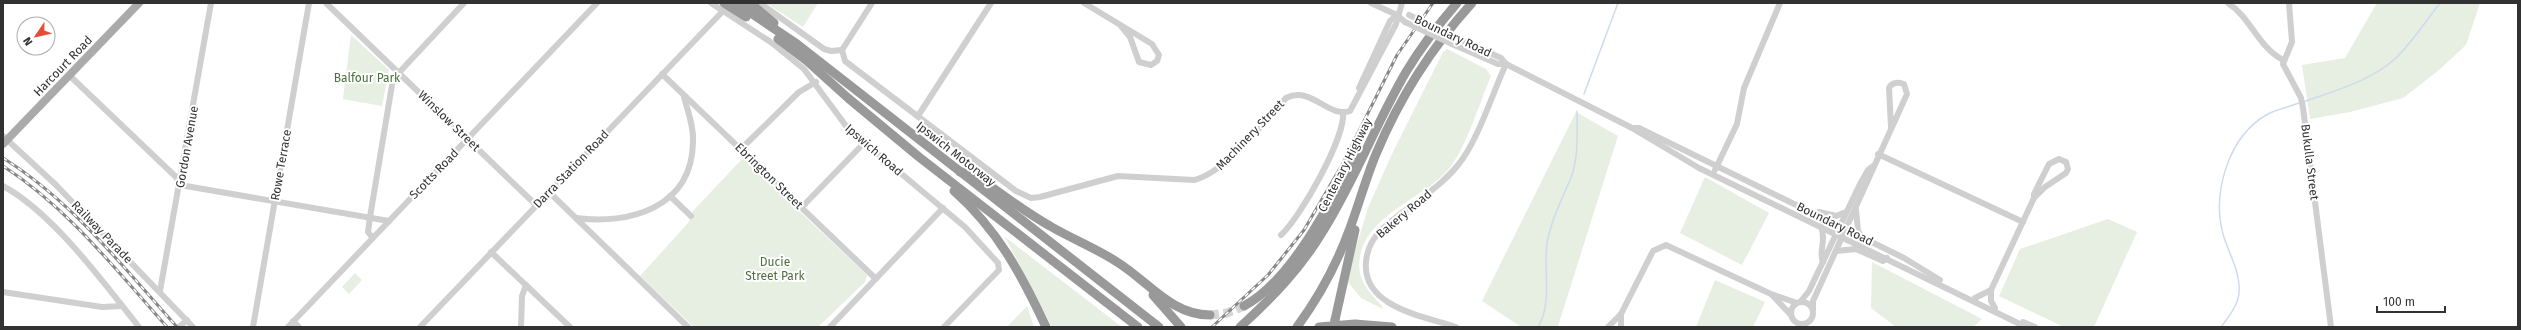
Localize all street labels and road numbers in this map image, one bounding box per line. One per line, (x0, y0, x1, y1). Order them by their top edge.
street label: Boundary Road (1412, 12, 1494, 60)
street label: Harcourt Road (31, 33, 95, 99)
street label: Winslow Street (415, 88, 483, 155)
street label: Machinery Street (1213, 97, 1287, 173)
street label: Gordon Avenue (173, 105, 201, 189)
street label: Centenary Highway (1315, 116, 1375, 214)
street label: Ipswich Motorway (913, 119, 999, 189)
street label: Ipswich Road (842, 121, 906, 179)
street label: Bukulla Street (2298, 123, 2322, 202)
street label: Darra Station Road (530, 127, 612, 211)
street label: Rowe Terrace (268, 128, 294, 202)
street label: Ebrington Street (732, 140, 806, 212)
street label: Scotts Road (407, 146, 461, 202)
street label: Bakery Road (1374, 187, 1434, 241)
street label: Railway Parade (69, 198, 135, 266)
street label: Boundary Road (1794, 199, 1876, 249)

